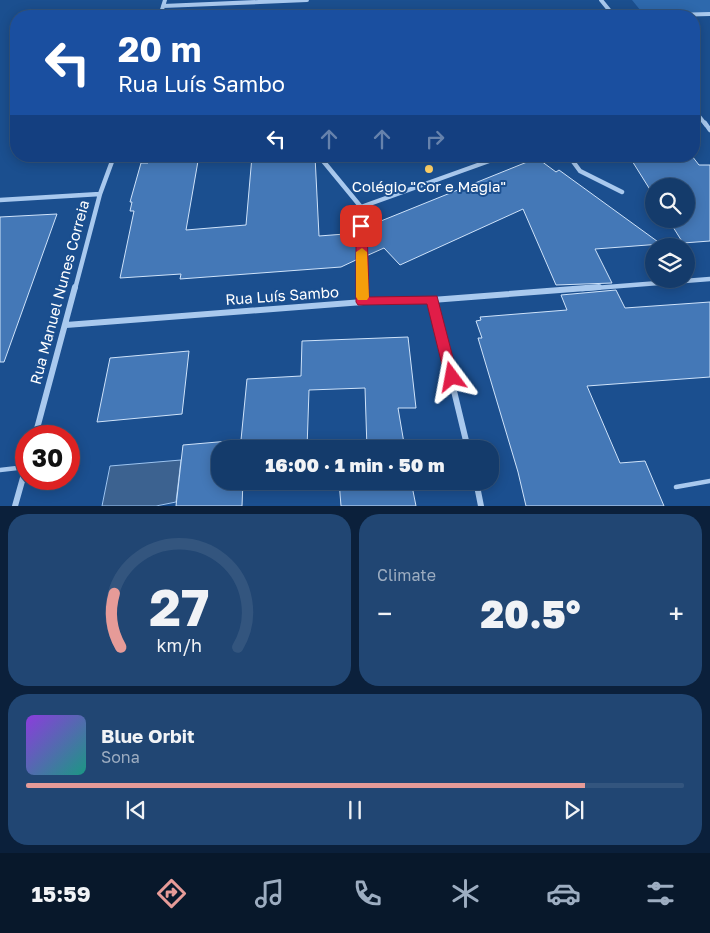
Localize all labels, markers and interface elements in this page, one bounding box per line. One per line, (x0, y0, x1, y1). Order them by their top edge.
text: 20 m (118, 28, 201, 70)
icon: left (35, 30, 100, 95)
text: Rua Luís Sambo (118, 70, 285, 97)
icon: left (262, 125, 290, 153)
icon: ahead (315, 125, 343, 153)
icon: ahead (368, 125, 396, 153)
icon: right (421, 125, 449, 153)
marker: Colégio "Cor e Magia" (423, 163, 435, 175)
place label: Colégio "Cor e Magia" (352, 177, 506, 195)
map controls (645, 178, 695, 288)
button: search (645, 178, 695, 228)
street label: Rua Manuel Nunes Correia (26, 198, 92, 386)
pin (340, 205, 382, 247)
icon: arrive (347, 212, 375, 240)
button: layers (645, 238, 695, 288)
street label: Rua Luís Sambo (225, 282, 339, 308)
position arrow (425, 350, 477, 402)
speed limit sign: 30 (15, 425, 80, 490)
text: 16:00 · 1 min · 50 m (265, 453, 445, 476)
text: Climate (377, 565, 436, 585)
text: 27 (149, 575, 210, 637)
text: 20.5° (481, 591, 580, 636)
text: − (377, 597, 392, 630)
text: + (669, 597, 684, 630)
text: km/h (157, 634, 202, 656)
text: Blue Orbit (101, 724, 195, 747)
text: Sona (101, 747, 140, 767)
icon: previous (122, 796, 150, 824)
icon: pause (341, 796, 369, 824)
icon: next (560, 796, 588, 824)
icon: directions (154, 876, 189, 911)
icon: music (252, 876, 287, 911)
icon: phone (350, 876, 385, 911)
icon: climate (448, 876, 483, 911)
icon: car (546, 876, 581, 911)
icon: filters (643, 876, 678, 911)
text: 15:59 (31, 880, 91, 907)

